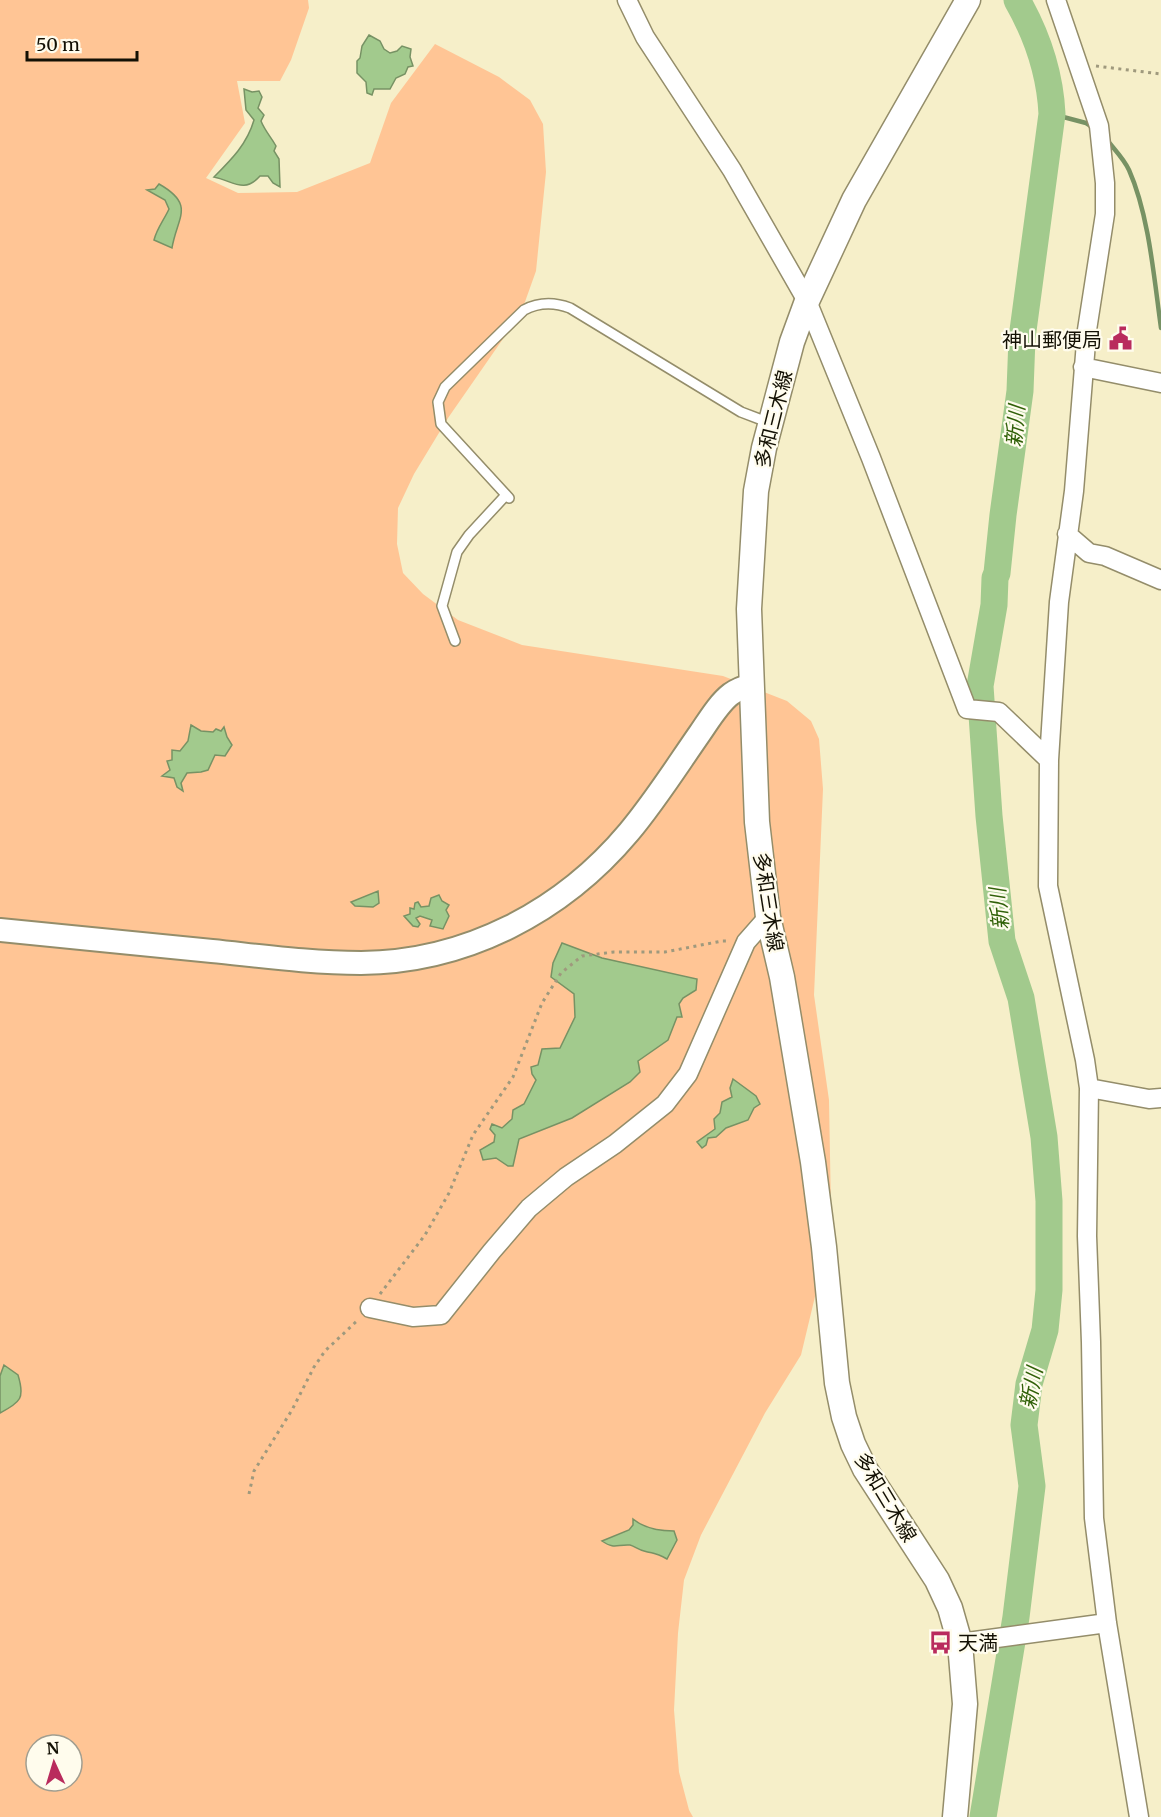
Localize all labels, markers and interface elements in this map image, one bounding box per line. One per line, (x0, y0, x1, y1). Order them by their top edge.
scale bar (27, 24, 136, 62)
text: 50 m (36, 33, 80, 56)
public building icon: 神山郵便局 (1107, 326, 1133, 352)
place label: 神山郵便局 (1002, 327, 1102, 352)
street label: 多和三木線 (749, 367, 797, 471)
water label: 新川 (1000, 402, 1030, 448)
street label: 多和三木線 (749, 851, 789, 953)
water label: 新川 (984, 885, 1014, 931)
water label: 新川 (1014, 1363, 1049, 1411)
street label: 多和三木線 (850, 1448, 922, 1546)
bus stop icon: 天満 (927, 1629, 953, 1655)
place label: 天満 (958, 1630, 998, 1655)
north arrow (24, 1733, 84, 1793)
text: N (46, 1738, 60, 1758)

